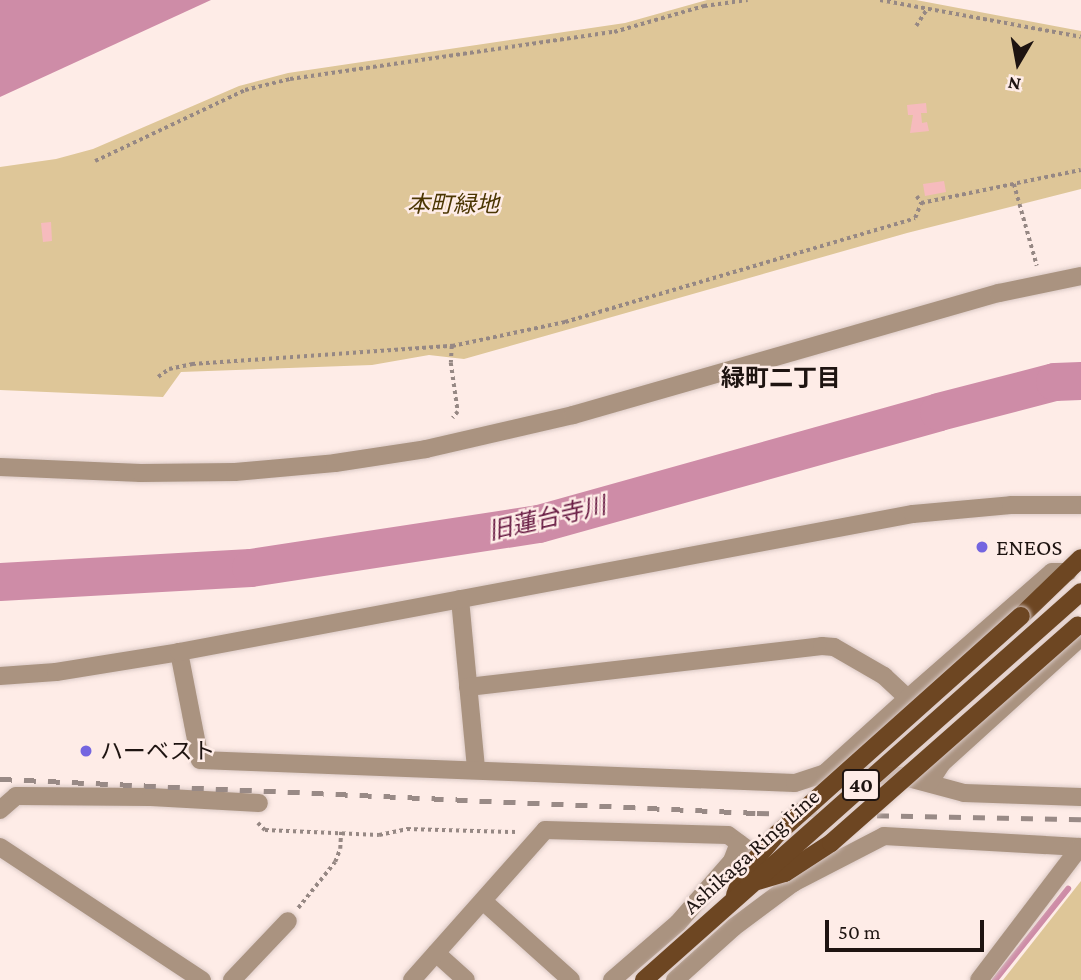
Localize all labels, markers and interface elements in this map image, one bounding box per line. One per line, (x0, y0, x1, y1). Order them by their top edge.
north arrow (983, 28, 1053, 98)
text: N (1006, 73, 1022, 96)
park label: 本町緑地 (407, 190, 499, 218)
district label: 緑町二丁目 (721, 364, 841, 392)
water label: 旧蓮台寺川 (485, 490, 609, 546)
place label: ENEOS (996, 533, 1062, 561)
marker: ENEOS (974, 539, 990, 555)
place label: ハーベスト (100, 737, 215, 765)
marker: ハーベスト (78, 743, 94, 759)
road number: 40 (842, 768, 880, 802)
street label: Ashikaga Ring Line (677, 782, 825, 920)
scale bar (829, 906, 988, 950)
text: 50 m (838, 920, 881, 944)

